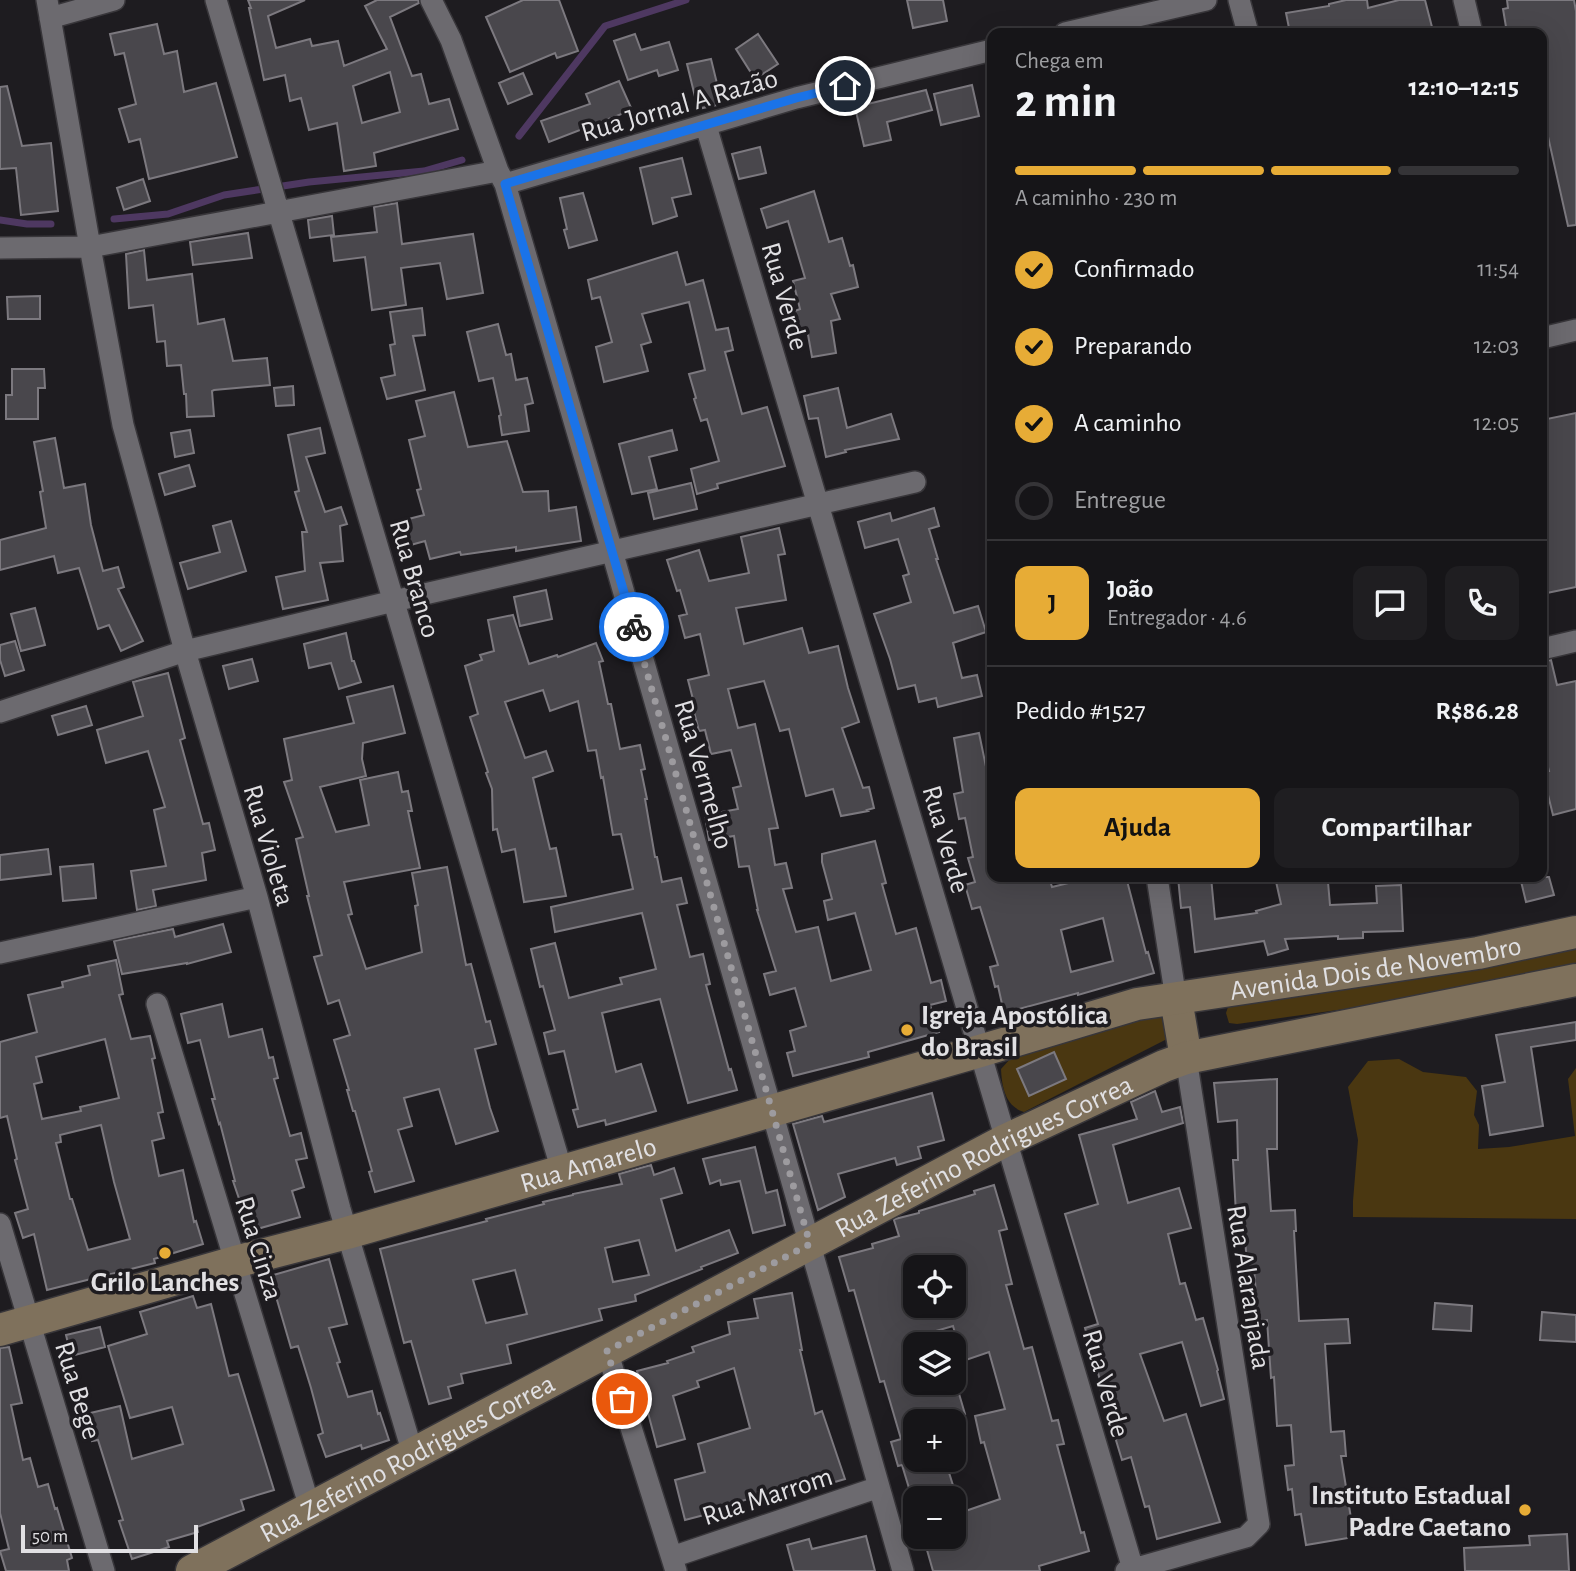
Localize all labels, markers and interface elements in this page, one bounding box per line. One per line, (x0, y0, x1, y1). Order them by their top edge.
text: Chega em (1015, 50, 1104, 73)
pin (815, 56, 875, 116)
street label: Rua Jornal A Razão (578, 64, 781, 147)
icon: home (826, 67, 864, 105)
text: 12:10–12:15 (1408, 74, 1519, 100)
text: 2 min (1015, 79, 1117, 125)
text: A caminho · 230 m (1015, 187, 1177, 210)
street label: Rua Verde (755, 239, 813, 354)
icon: check (1015, 251, 1053, 289)
text: Confirmado (1074, 256, 1195, 282)
text: 11:54 (1477, 258, 1519, 281)
icon: check (1015, 328, 1053, 366)
text: Preparando (1074, 333, 1192, 359)
text: 12:03 (1474, 335, 1519, 358)
icon: check (1015, 405, 1053, 443)
text: A caminho (1074, 410, 1182, 436)
text: 12:05 (1474, 412, 1519, 435)
text: Entregue (1074, 487, 1166, 513)
street label: Rua Branco (384, 516, 444, 641)
button: chat (1353, 566, 1427, 640)
button: phone (1445, 566, 1519, 640)
text: João (1107, 576, 1153, 602)
text: J (1048, 590, 1056, 616)
courier (599, 592, 669, 662)
text: Entregador · 4.6 (1107, 607, 1247, 630)
icon: bike (615, 608, 653, 646)
street label: Rua Vermelho (668, 697, 738, 852)
text: Pedido #1527 (1015, 698, 1146, 724)
text: R$86.28 (1436, 698, 1519, 724)
street label: Rua Violeta (237, 782, 299, 909)
street label: Rua Verde (916, 782, 974, 897)
button: Ajuda (1015, 788, 1260, 868)
button: Compartilhar (1274, 788, 1519, 868)
street label: Avenida Dois de Novembro (1228, 932, 1524, 1006)
place label: Igreja Apostólica do Brasil (921, 1002, 1108, 1062)
marker: Igreja Apostólica do Brasil (899, 1022, 915, 1038)
street label: Rua Zeferino Rodrigues Correa (831, 1071, 1137, 1244)
street label: Rua Amarelo (517, 1133, 660, 1199)
street label: Rua Cinza (229, 1193, 287, 1304)
street label: Rua Alaranjada (1221, 1203, 1275, 1372)
marker: Grilo Lanches (157, 1245, 173, 1261)
map controls (903, 1255, 966, 1549)
button: locate (903, 1255, 966, 1318)
place label: Grilo Lanches (91, 1269, 239, 1297)
street label: Rua Verde (1076, 1326, 1134, 1441)
button: layers (903, 1332, 966, 1395)
street label: Rua Bege (49, 1338, 105, 1443)
pin (592, 1369, 652, 1429)
street label: Rua Zeferino Rodrigues Correa (256, 1370, 560, 1548)
icon: bag (603, 1380, 641, 1418)
button: + (903, 1409, 966, 1472)
street label: Rua Marrom (699, 1463, 836, 1531)
place label: Instituto Estadual Padre Caetano (1311, 1482, 1511, 1542)
button: − (903, 1486, 966, 1549)
marker: Instituto Estadual Padre Caetano (1517, 1502, 1533, 1518)
scale bar (21, 1522, 198, 1554)
text: 50 m (32, 1527, 68, 1546)

